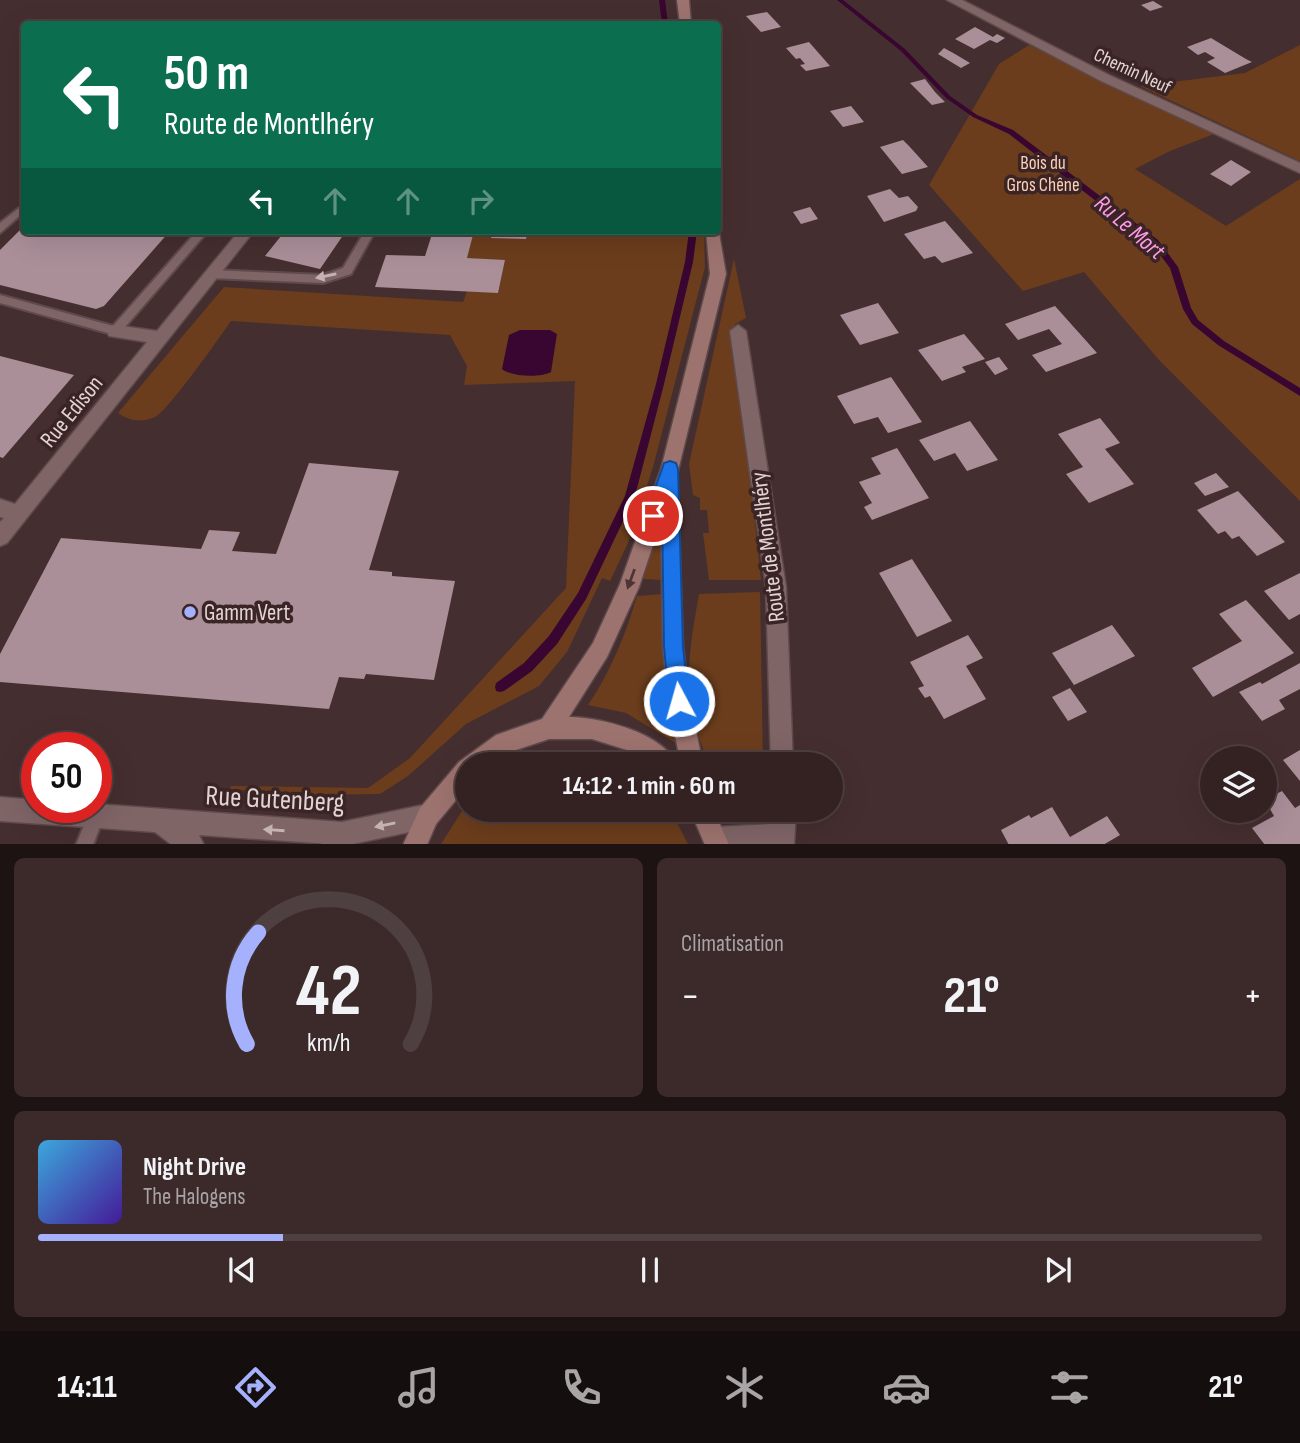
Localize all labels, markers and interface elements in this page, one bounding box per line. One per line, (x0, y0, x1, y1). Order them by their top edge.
street label: Chemin Neuf (1090, 43, 1175, 99)
text: 50 m (164, 45, 249, 104)
icon: left (49, 49, 140, 140)
text: Route de Montlhéry (164, 105, 374, 144)
park label: Bois du Gros Chêne (1006, 152, 1080, 197)
icon: left (243, 182, 281, 220)
icon: ahead (316, 182, 354, 220)
icon: ahead (389, 182, 427, 220)
icon: right (462, 182, 500, 220)
water label: Ru Le Mort (1088, 189, 1171, 266)
one-way arrow (315, 271, 337, 282)
street label: Rue Edison (34, 370, 109, 453)
street label: Route de Montlhéry (745, 470, 791, 624)
pin (623, 486, 683, 546)
icon: arrive (634, 497, 672, 535)
one-way arrow (625, 569, 636, 590)
place label: Gamm Vert (204, 599, 290, 627)
marker: Gamm Vert (182, 604, 198, 620)
position arrow (642, 664, 716, 738)
speed limit sign: 50 (21, 732, 112, 823)
map controls (1200, 746, 1277, 823)
button: layers (1200, 746, 1277, 823)
text: 14:12 · 1 min · 60 m (562, 771, 736, 802)
street label: Rue Gutenberg (205, 779, 345, 820)
one-way arrow (374, 820, 396, 831)
one-way arrow (263, 824, 285, 835)
text: Climatisation (681, 930, 784, 958)
text: 42 (296, 948, 361, 1036)
text: 21° (943, 965, 1000, 1028)
text: − (681, 974, 700, 1019)
text: + (1243, 974, 1262, 1019)
text: km/h (307, 1027, 350, 1058)
text: Night Drive (143, 1152, 246, 1183)
text: The Halogens (143, 1183, 246, 1211)
icon: previous (223, 1251, 261, 1289)
icon: pause (631, 1251, 669, 1289)
icon: next (1039, 1251, 1077, 1289)
icon: directions (231, 1363, 280, 1412)
icon: music (394, 1363, 443, 1412)
icon: phone (557, 1363, 606, 1412)
icon: climate (720, 1363, 769, 1412)
icon: car (882, 1363, 931, 1412)
icon: filters (1045, 1363, 1094, 1412)
text: 14:11 (57, 1368, 117, 1407)
text: 21° (1208, 1368, 1243, 1407)

